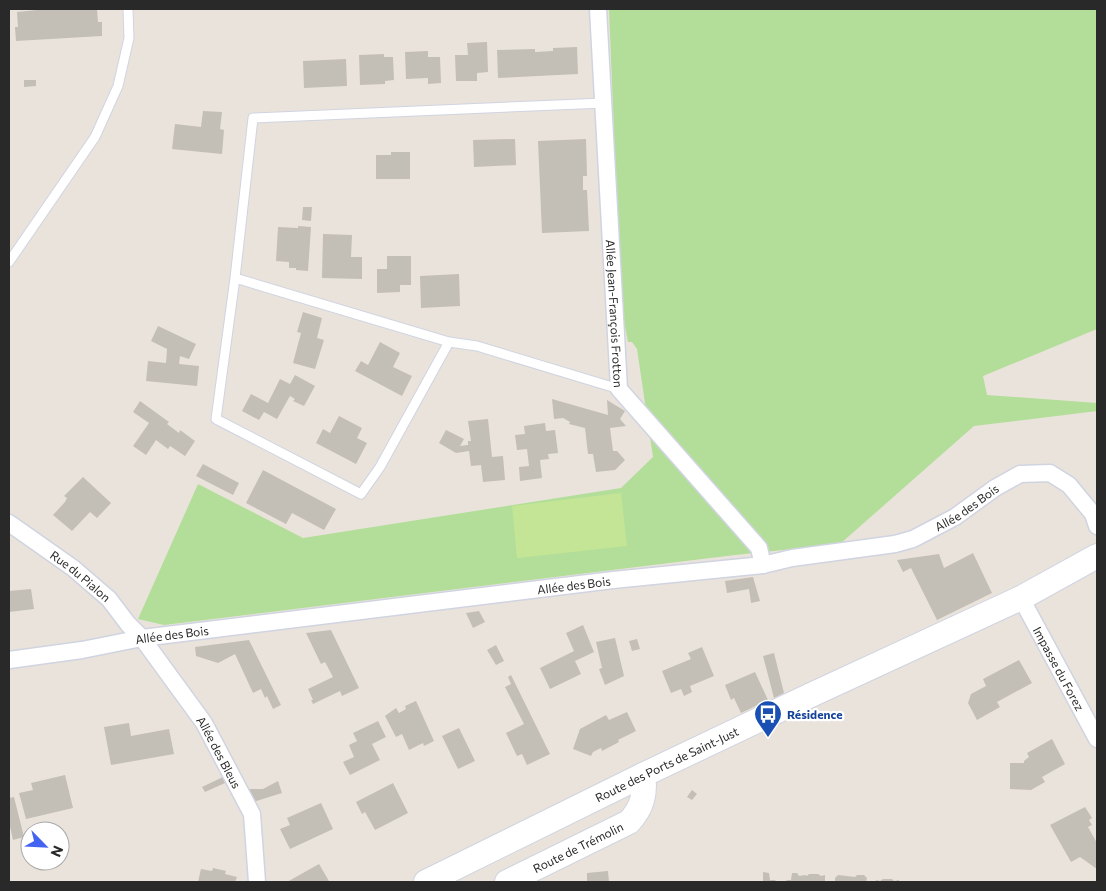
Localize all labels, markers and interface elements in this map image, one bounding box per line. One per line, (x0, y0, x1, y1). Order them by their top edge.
street label: Allée Jean-François Frotton (604, 239, 626, 388)
street label: Allée des Bois (932, 481, 1001, 533)
street label: Rue du Pialon (48, 547, 114, 604)
street label: Allée des Bois (536, 573, 611, 596)
street label: Allée des Bois (134, 623, 209, 646)
street label: Impasse du Forez (1031, 624, 1087, 713)
bus stop icon: Résidence (753, 699, 783, 738)
place label: Résidence (787, 707, 843, 721)
street label: Allée des Bleus (194, 713, 244, 791)
street label: Route des Ports de Saint-Just (593, 724, 741, 805)
street label: Route de Trémolin (530, 819, 625, 875)
north arrow (20, 821, 70, 871)
text: N (47, 843, 67, 860)

